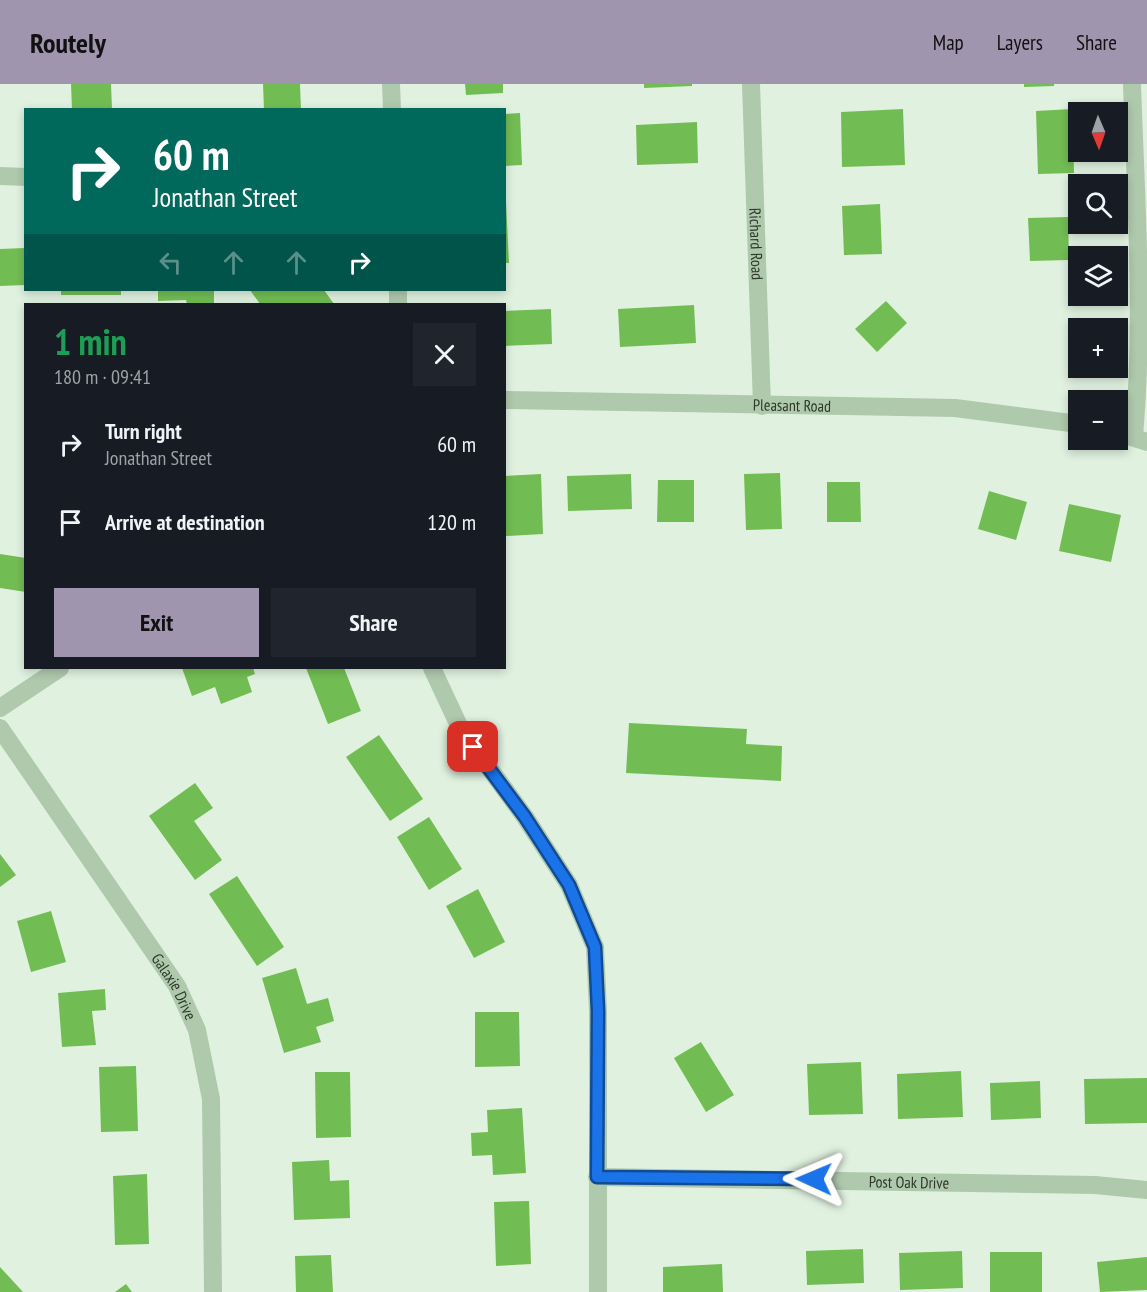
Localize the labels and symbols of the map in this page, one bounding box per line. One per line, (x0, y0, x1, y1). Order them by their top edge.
north arrow (1068, 102, 1128, 162)
street label: Richard Road (745, 207, 768, 280)
street label: Pleasant Road (753, 394, 831, 416)
pin (447, 721, 498, 772)
street label: Galaxie Drive (147, 949, 201, 1023)
position arrow (782, 1147, 846, 1211)
street label: Post Oak Drive (869, 1171, 949, 1193)

